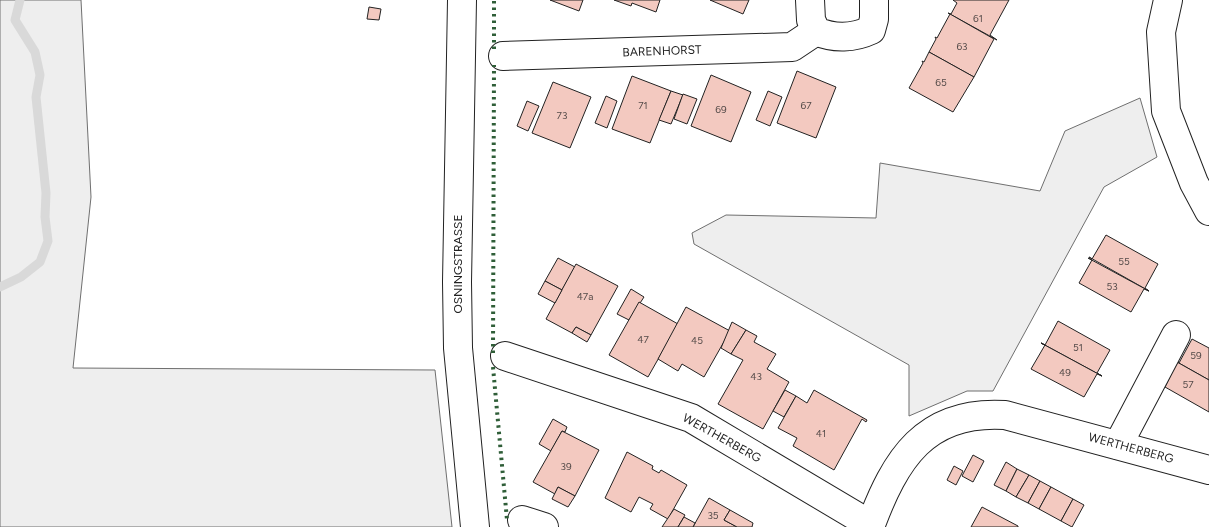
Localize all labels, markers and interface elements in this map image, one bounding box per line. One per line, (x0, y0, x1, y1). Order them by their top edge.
house number: 61 (973, 12, 983, 25)
house number: 63 (956, 40, 968, 53)
street label: BARENHORST (622, 43, 702, 59)
house number: 65 (935, 76, 947, 89)
house number: 71 (638, 99, 648, 112)
house number: 67 (800, 99, 812, 112)
house number: 69 (715, 103, 727, 116)
house number: 73 (557, 109, 567, 122)
street label: OSNINGSTRASSE (451, 214, 465, 314)
house number: 55 (1118, 255, 1130, 268)
house number: 53 (1106, 280, 1118, 293)
house number: 47a (577, 290, 593, 303)
house number: 47 (637, 333, 649, 346)
house number: 45 (691, 334, 703, 347)
house number: 51 (1073, 341, 1083, 354)
house number: 59 (1190, 349, 1202, 362)
house number: 49 (1059, 366, 1071, 379)
house number: 43 (750, 370, 762, 383)
house number: 57 (1182, 378, 1194, 391)
street label: WERTHERBERG (680, 411, 764, 465)
house number: 41 (816, 427, 826, 440)
street label: WERTHERBERG (1087, 430, 1175, 466)
house number: 39 (560, 460, 572, 473)
house number: 35 (707, 509, 719, 522)

